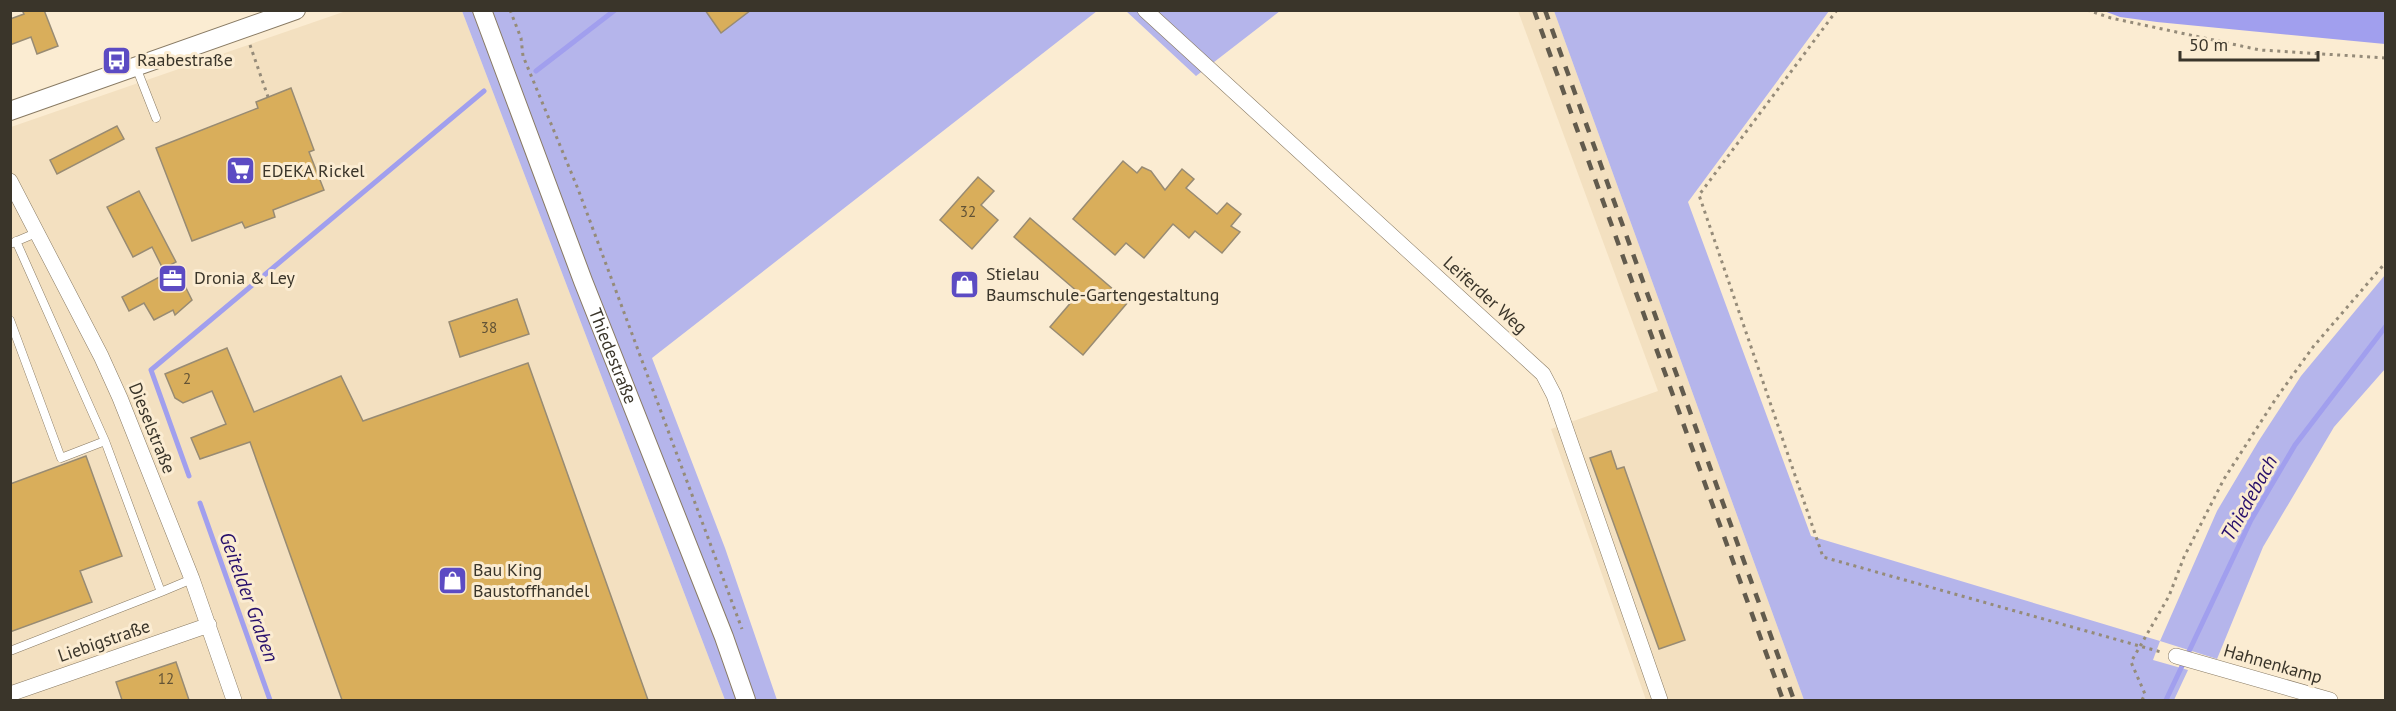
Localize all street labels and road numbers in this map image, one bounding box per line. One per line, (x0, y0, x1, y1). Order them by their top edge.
street label: Leiferder Weg (1439, 251, 1532, 338)
street label: Thiedestraße (584, 305, 643, 407)
street label: Dieselstraße (124, 379, 181, 477)
street label: Liebigstraße (55, 614, 153, 667)
street label: Hahnenkamp (2221, 638, 2325, 689)

